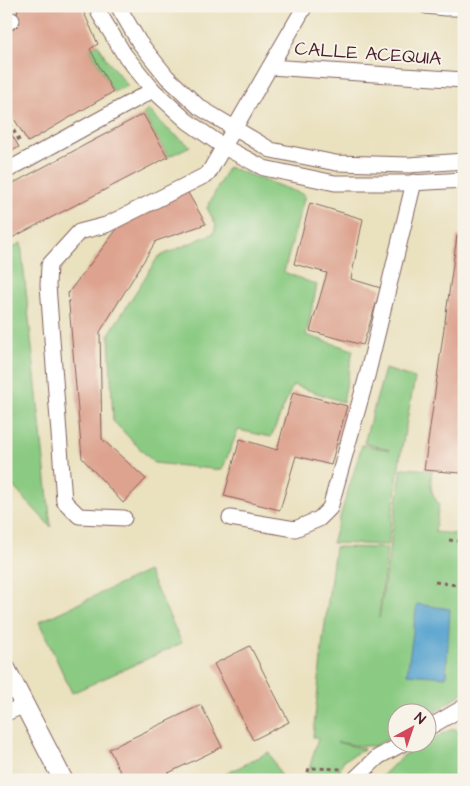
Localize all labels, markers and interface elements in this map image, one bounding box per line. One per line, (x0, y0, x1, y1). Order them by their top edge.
street label: CALLE ACEQUIA (294, 35, 442, 73)
north arrow (388, 704, 438, 754)
text: N (410, 708, 430, 729)

